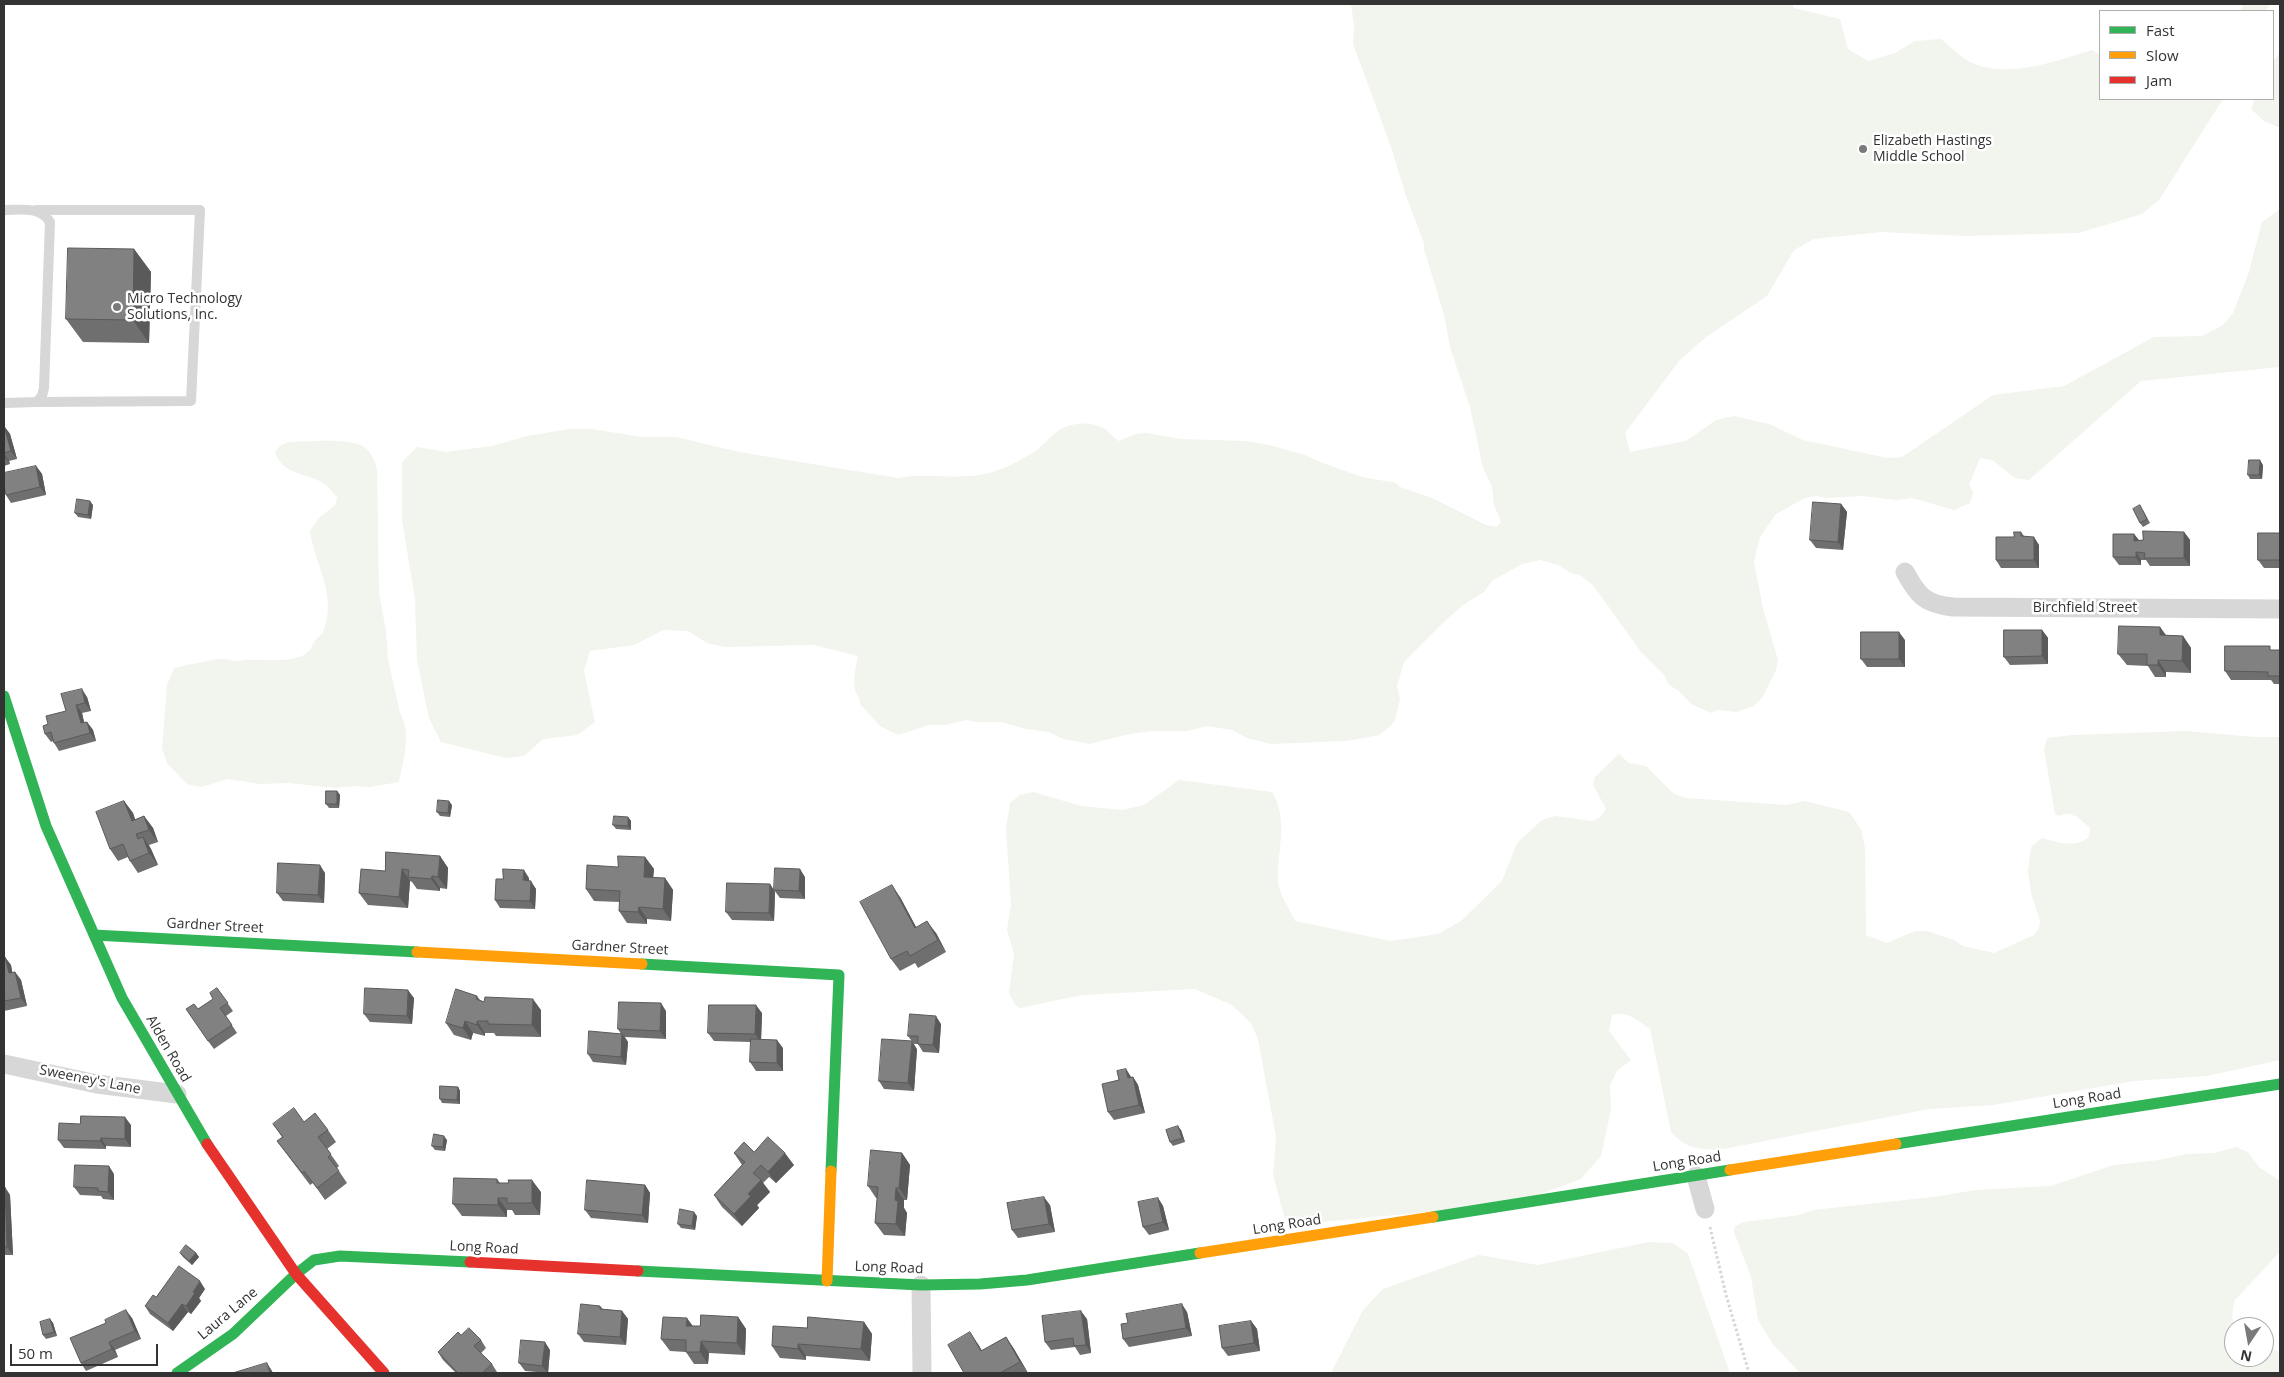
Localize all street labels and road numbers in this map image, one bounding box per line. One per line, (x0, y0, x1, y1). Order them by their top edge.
street label: Birchfield Street (2033, 600, 2137, 616)
street label: Gardner Street (166, 915, 264, 937)
street label: Gardner Street (571, 937, 669, 959)
street label: Alden Road (142, 1013, 194, 1085)
street label: Sweeney's Lane (38, 1062, 142, 1098)
street label: Long Road (2052, 1085, 2122, 1113)
street label: Long Road (1652, 1148, 1722, 1176)
street label: Long Road (1252, 1211, 1322, 1239)
street label: Long Road (449, 1238, 519, 1258)
street label: Long Road (854, 1258, 924, 1278)
street label: Laura Lane (195, 1284, 261, 1344)

